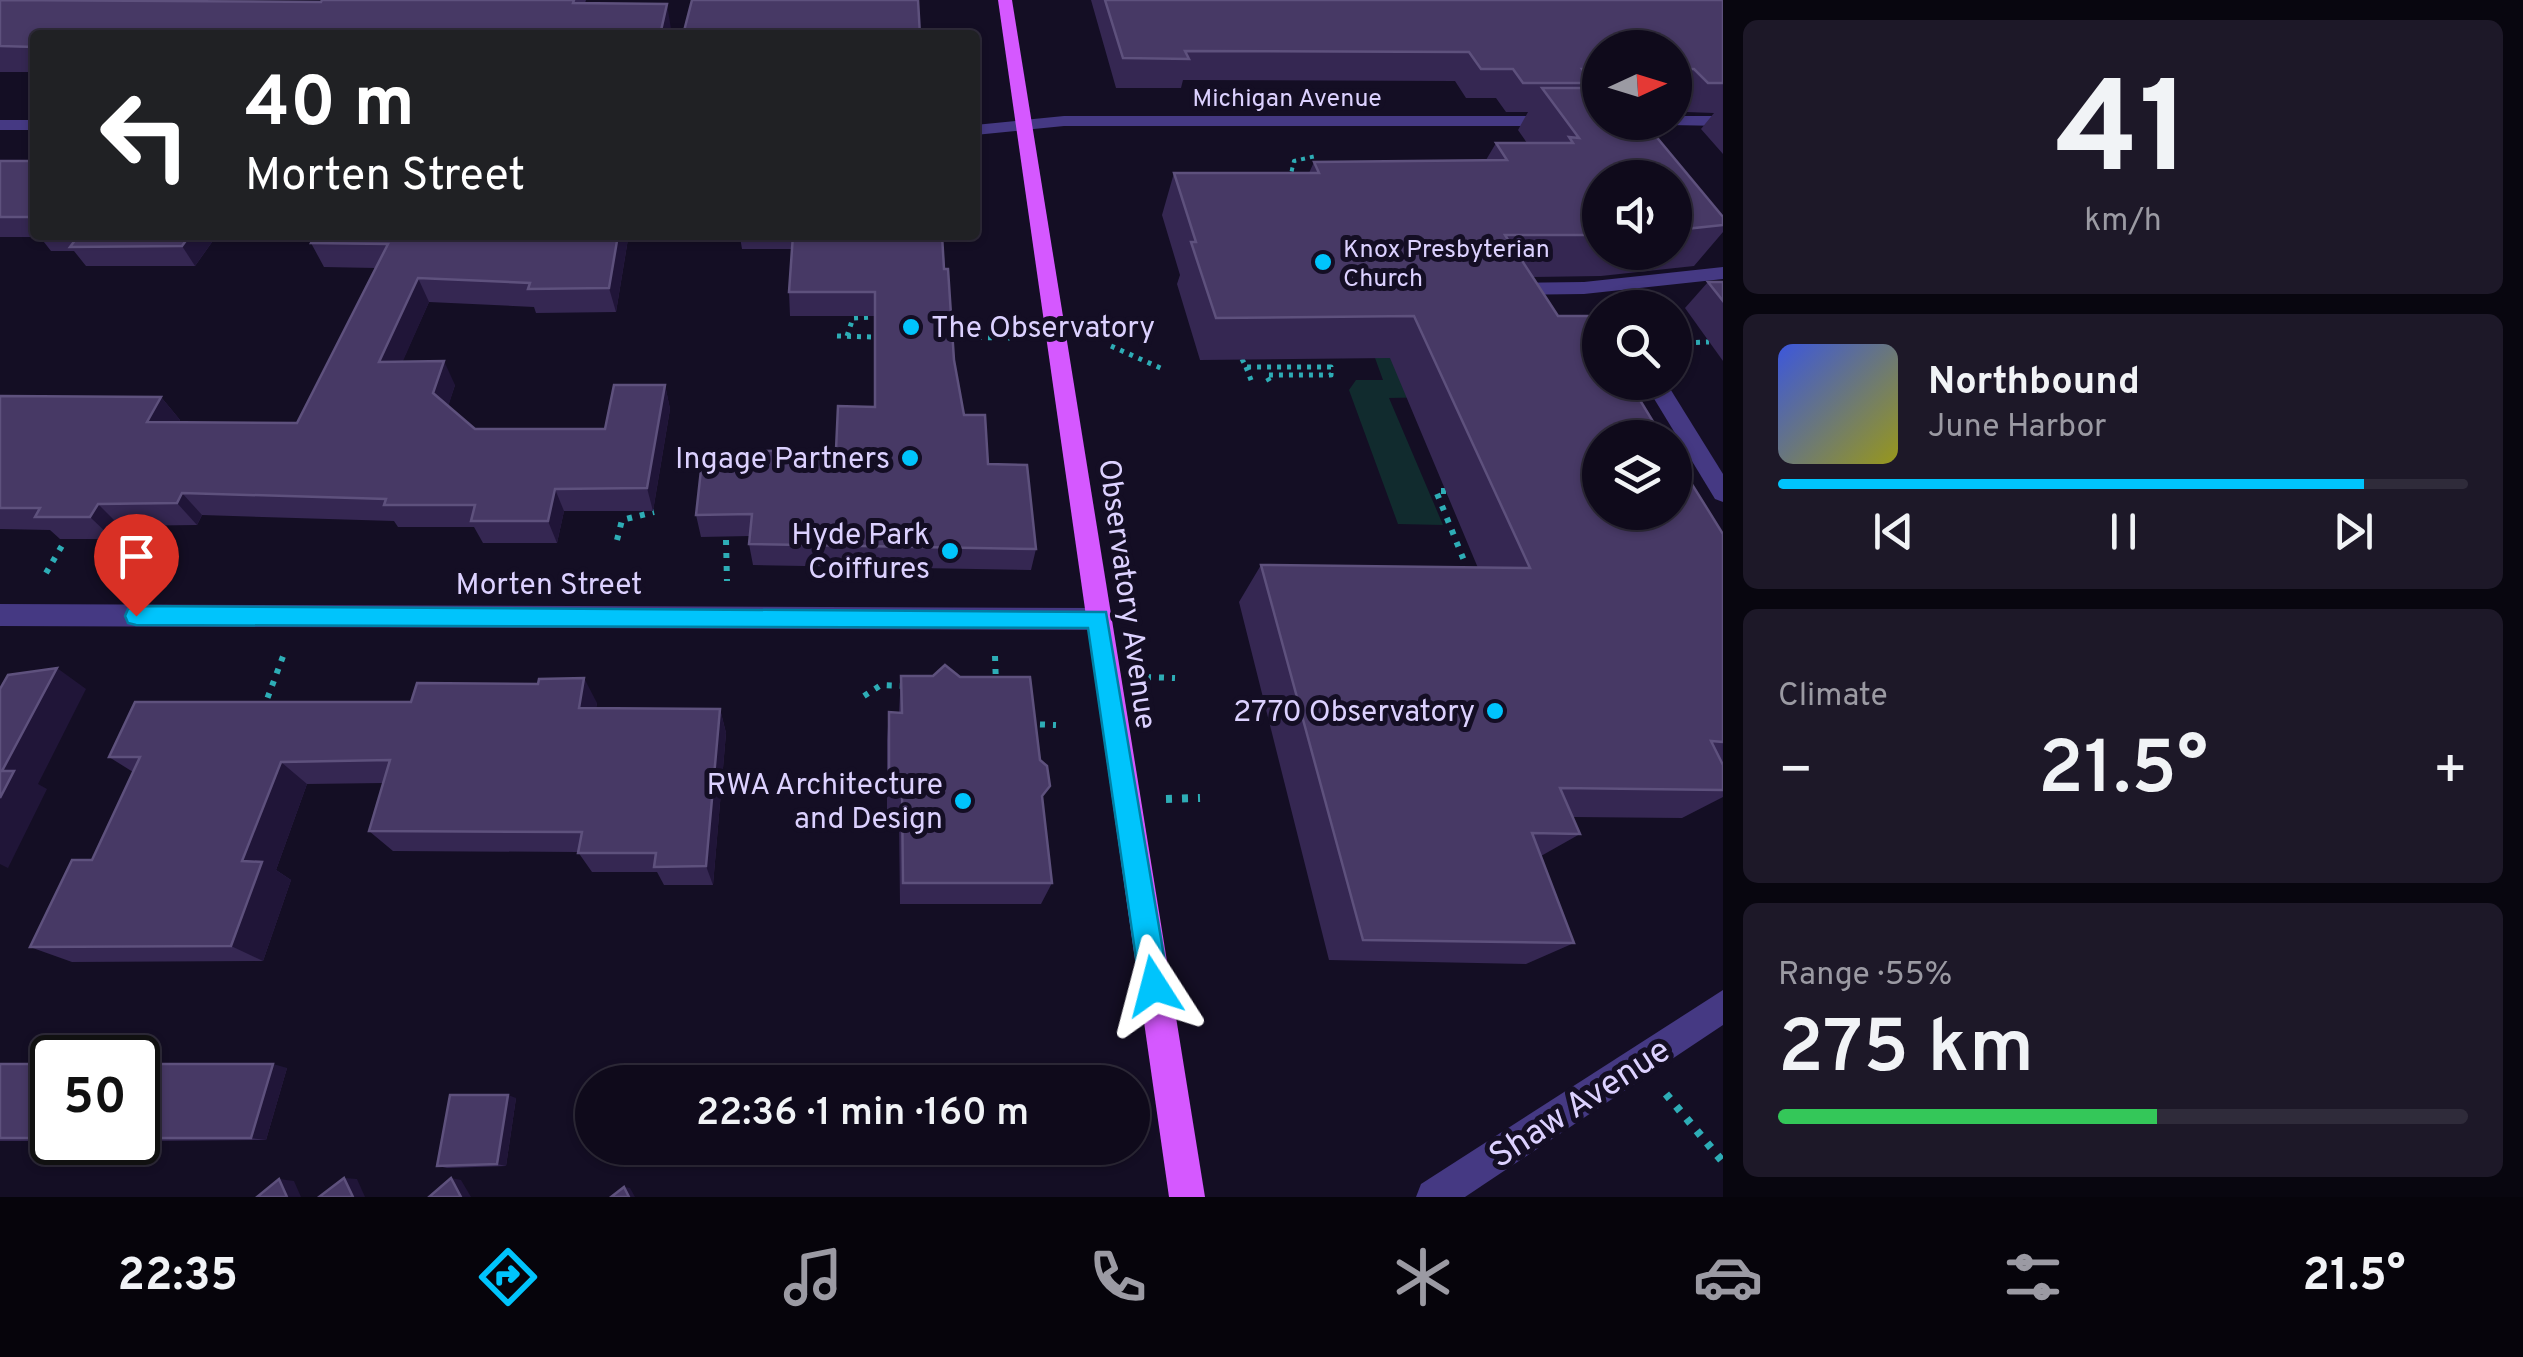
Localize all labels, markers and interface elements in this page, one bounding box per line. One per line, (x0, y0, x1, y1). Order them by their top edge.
north arrow (1582, 30, 1692, 140)
map controls (1582, 30, 1692, 530)
text: 41 (2055, 54, 2191, 219)
text: 40 m (245, 62, 415, 151)
icon: left (80, 70, 210, 200)
street label: Michigan Avenue (1192, 84, 1382, 116)
text: Morten Street (245, 149, 525, 206)
button: sound (1582, 160, 1692, 270)
text: km/h (2084, 202, 2162, 242)
place label: Knox Presbyterian Church (1343, 235, 1550, 296)
marker: Knox Presbyterian Church (1312, 251, 1334, 273)
button: search (1582, 290, 1692, 400)
place label: The Observatory (931, 311, 1155, 348)
marker: The Observatory (900, 316, 922, 338)
text: Northbound (1928, 359, 2140, 408)
text: June Harbor (1928, 408, 2107, 448)
button: layers (1582, 420, 1692, 530)
place label: Ingage Partners (675, 442, 890, 479)
marker: Ingage Partners (899, 447, 921, 469)
street label: Observatory Avenue (1088, 457, 1163, 732)
icon: previous (1866, 504, 1921, 559)
icon: pause (2096, 504, 2151, 559)
icon: next (2326, 504, 2381, 559)
pin (94, 514, 179, 617)
place label: Hyde Park Coiffures (791, 518, 930, 589)
icon: arrive (109, 529, 164, 584)
marker: Hyde Park Coiffures (939, 540, 961, 562)
street label: Morten Street (456, 568, 642, 605)
text: Climate (1778, 677, 1888, 717)
place label: 2770 Observatory (1233, 695, 1475, 732)
marker: 2770 Observatory (1484, 700, 1506, 722)
text: 21.5° (2038, 725, 2208, 820)
text: − (1778, 738, 1813, 808)
text: + (2433, 738, 2468, 808)
place label: RWA Architecture and Design (707, 768, 943, 839)
marker: RWA Architecture and Design (952, 790, 974, 812)
position arrow (1102, 934, 1206, 1038)
text: Range · 55% (1778, 956, 1952, 996)
text: 275 km (1778, 1004, 2034, 1099)
street label: Shaw Avenue (1482, 1029, 1680, 1180)
speed limit sign: 50 (30, 1035, 160, 1165)
text: 22:36 · 1 min · 160 m (696, 1090, 1029, 1139)
icon: directions (473, 1242, 543, 1312)
icon: music (778, 1242, 848, 1312)
icon: phone (1083, 1242, 1153, 1312)
icon: climate (1388, 1242, 1458, 1312)
icon: car (1693, 1242, 1763, 1312)
icon: filters (1998, 1242, 2068, 1312)
text: 22:35 (117, 1249, 238, 1306)
text: 21.5° (2303, 1249, 2405, 1306)

